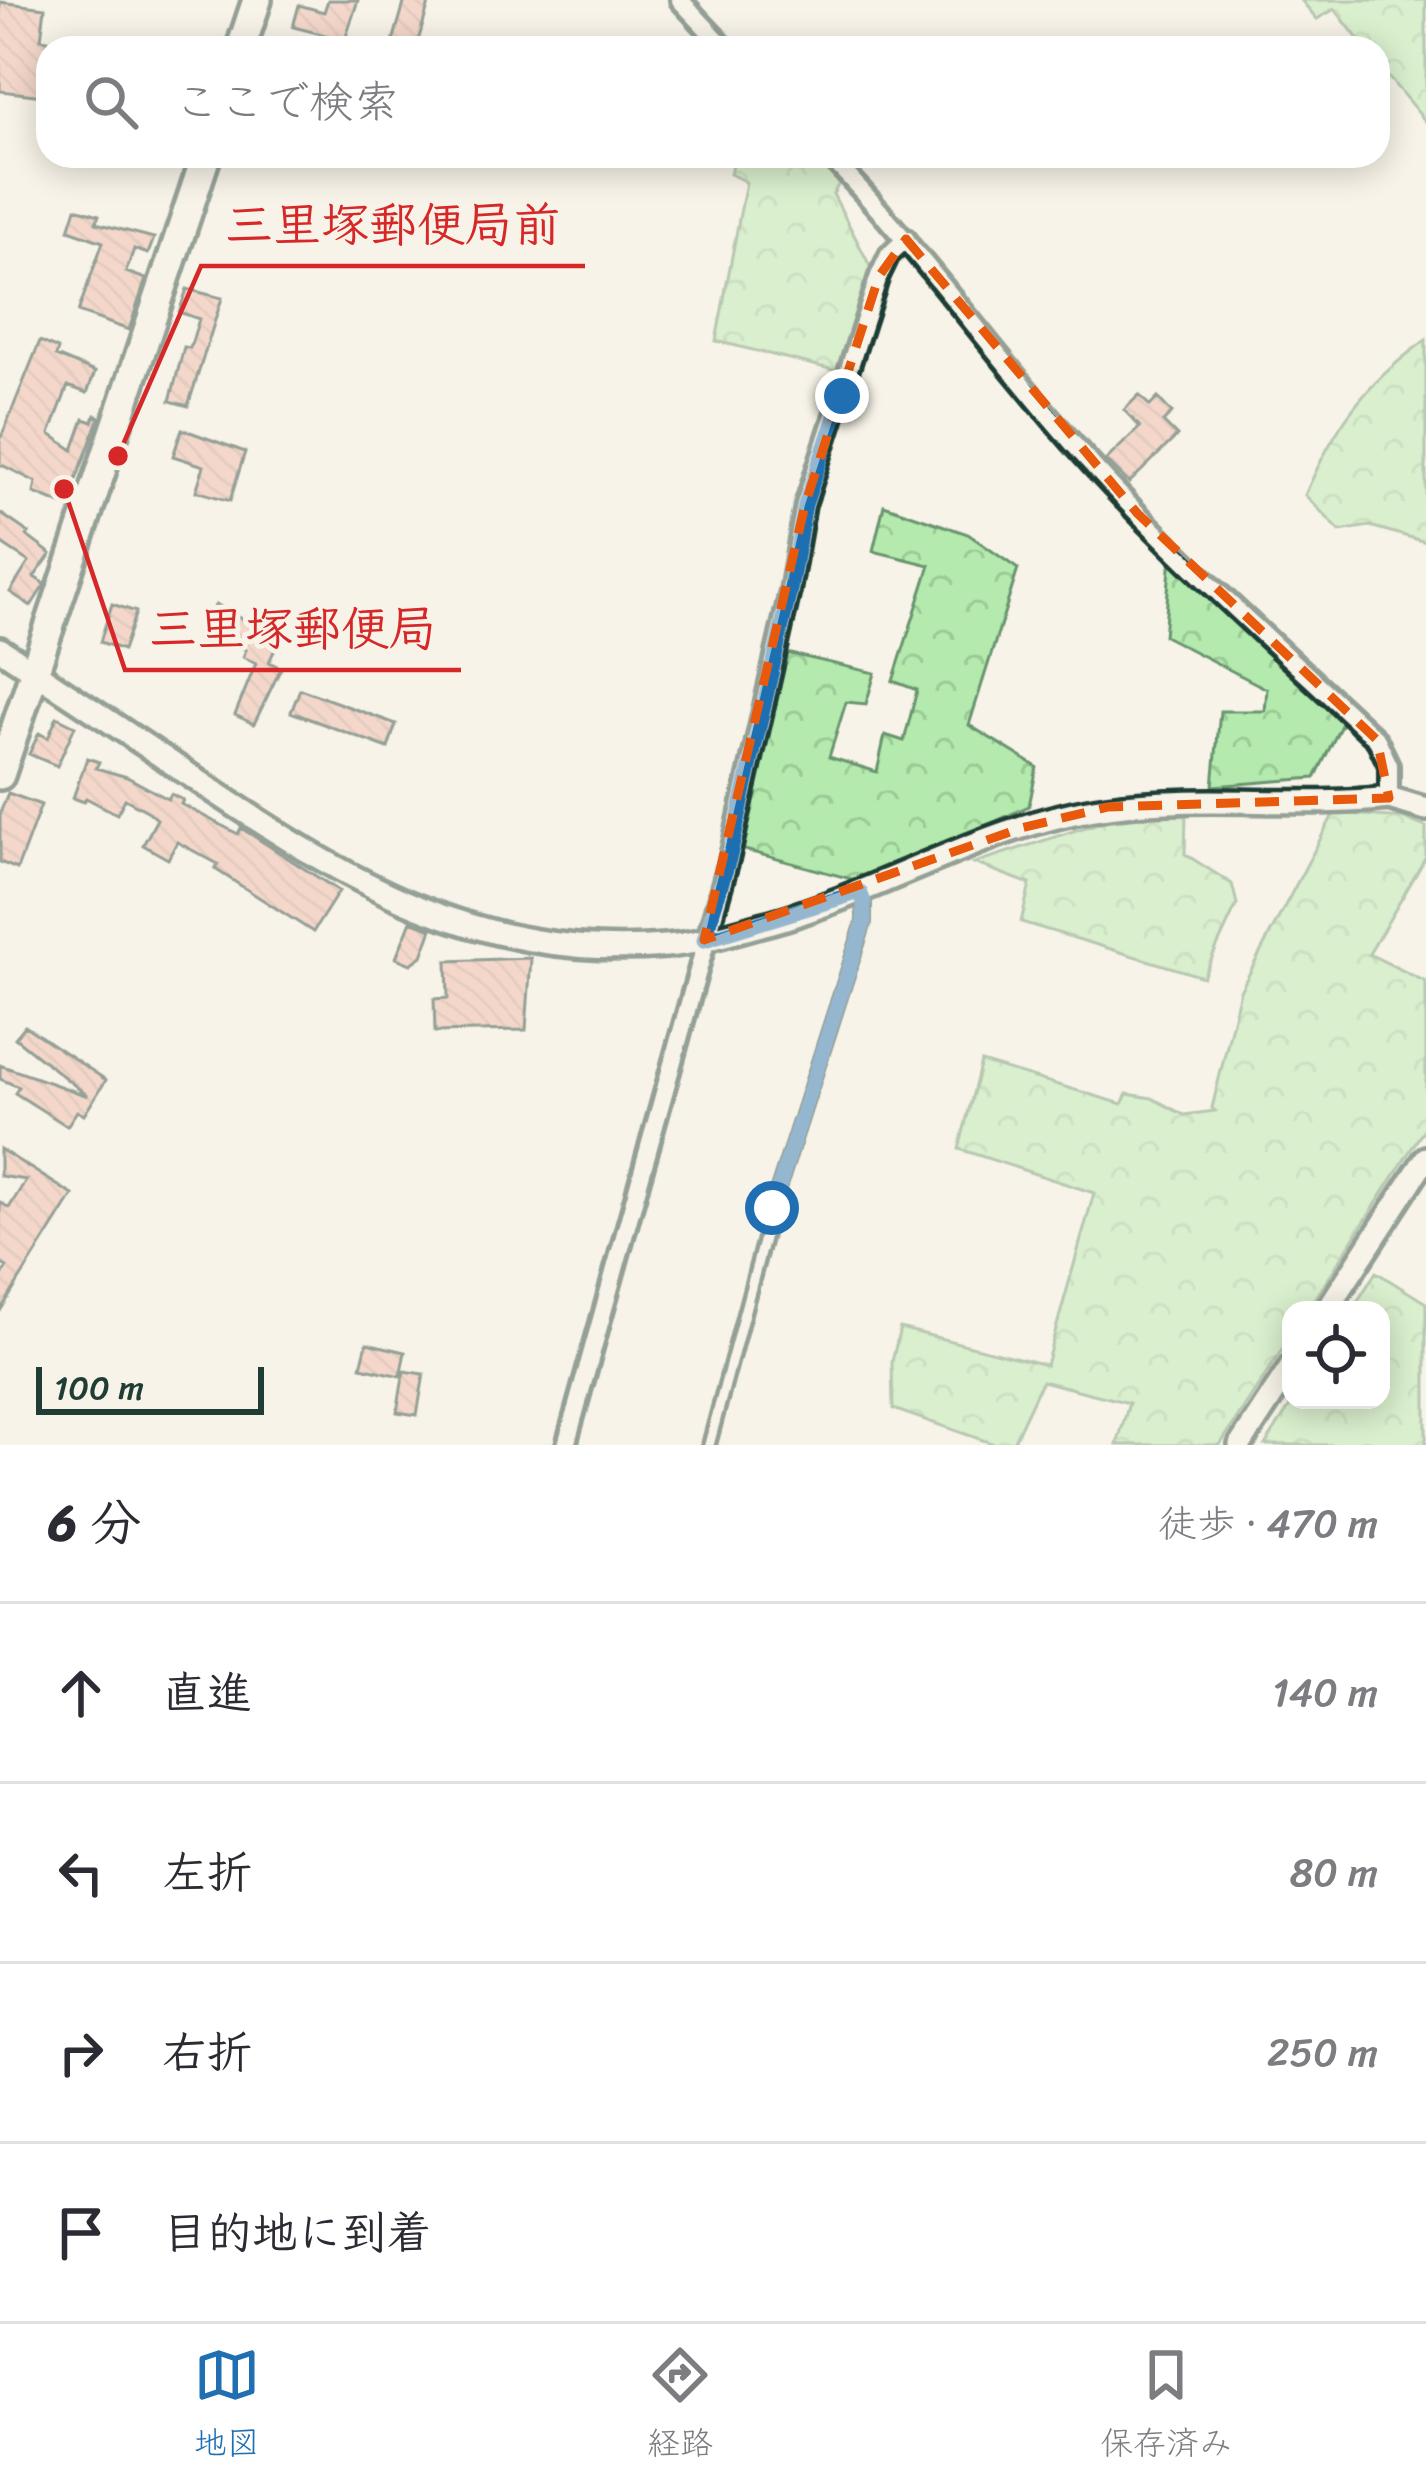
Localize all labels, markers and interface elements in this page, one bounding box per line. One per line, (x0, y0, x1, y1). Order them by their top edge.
search box (36, 36, 1390, 168)
text: ここで検索 (174, 62, 399, 142)
icon: search (78, 69, 144, 135)
callout: 三里塚郵便局前 (201, 182, 585, 266)
text: 三里塚郵便局前 (225, 182, 561, 267)
route end (815, 369, 869, 423)
callout: 三里塚郵便局 (125, 586, 461, 670)
text: 三里塚郵便局 (149, 586, 437, 671)
route start (745, 1181, 799, 1235)
map controls (1282, 1301, 1390, 1409)
button: locate (1282, 1301, 1390, 1409)
text: 100 m (54, 1359, 144, 1417)
scale bar (36, 1361, 264, 1414)
text: 6 分 (48, 1478, 141, 1568)
text: 徒歩 · 470 m (1158, 1489, 1378, 1558)
text: 直進 (162, 1653, 252, 1733)
text: 140 m (1272, 1658, 1378, 1727)
icon: ahead (48, 1660, 114, 1726)
text: 左折 (162, 1833, 252, 1913)
text: 80 m (1290, 1838, 1378, 1907)
icon: left (48, 1840, 114, 1906)
text: 右折 (162, 2013, 252, 2093)
text: 250 m (1267, 2018, 1378, 2087)
icon: right (48, 2020, 114, 2086)
text: 目的地に到着 (162, 2193, 432, 2273)
icon: arrive (48, 2200, 114, 2266)
tab: 地図 (194, 2342, 260, 2472)
tab: 経路 (647, 2342, 713, 2472)
tab: 保存済み (1100, 2342, 1232, 2472)

